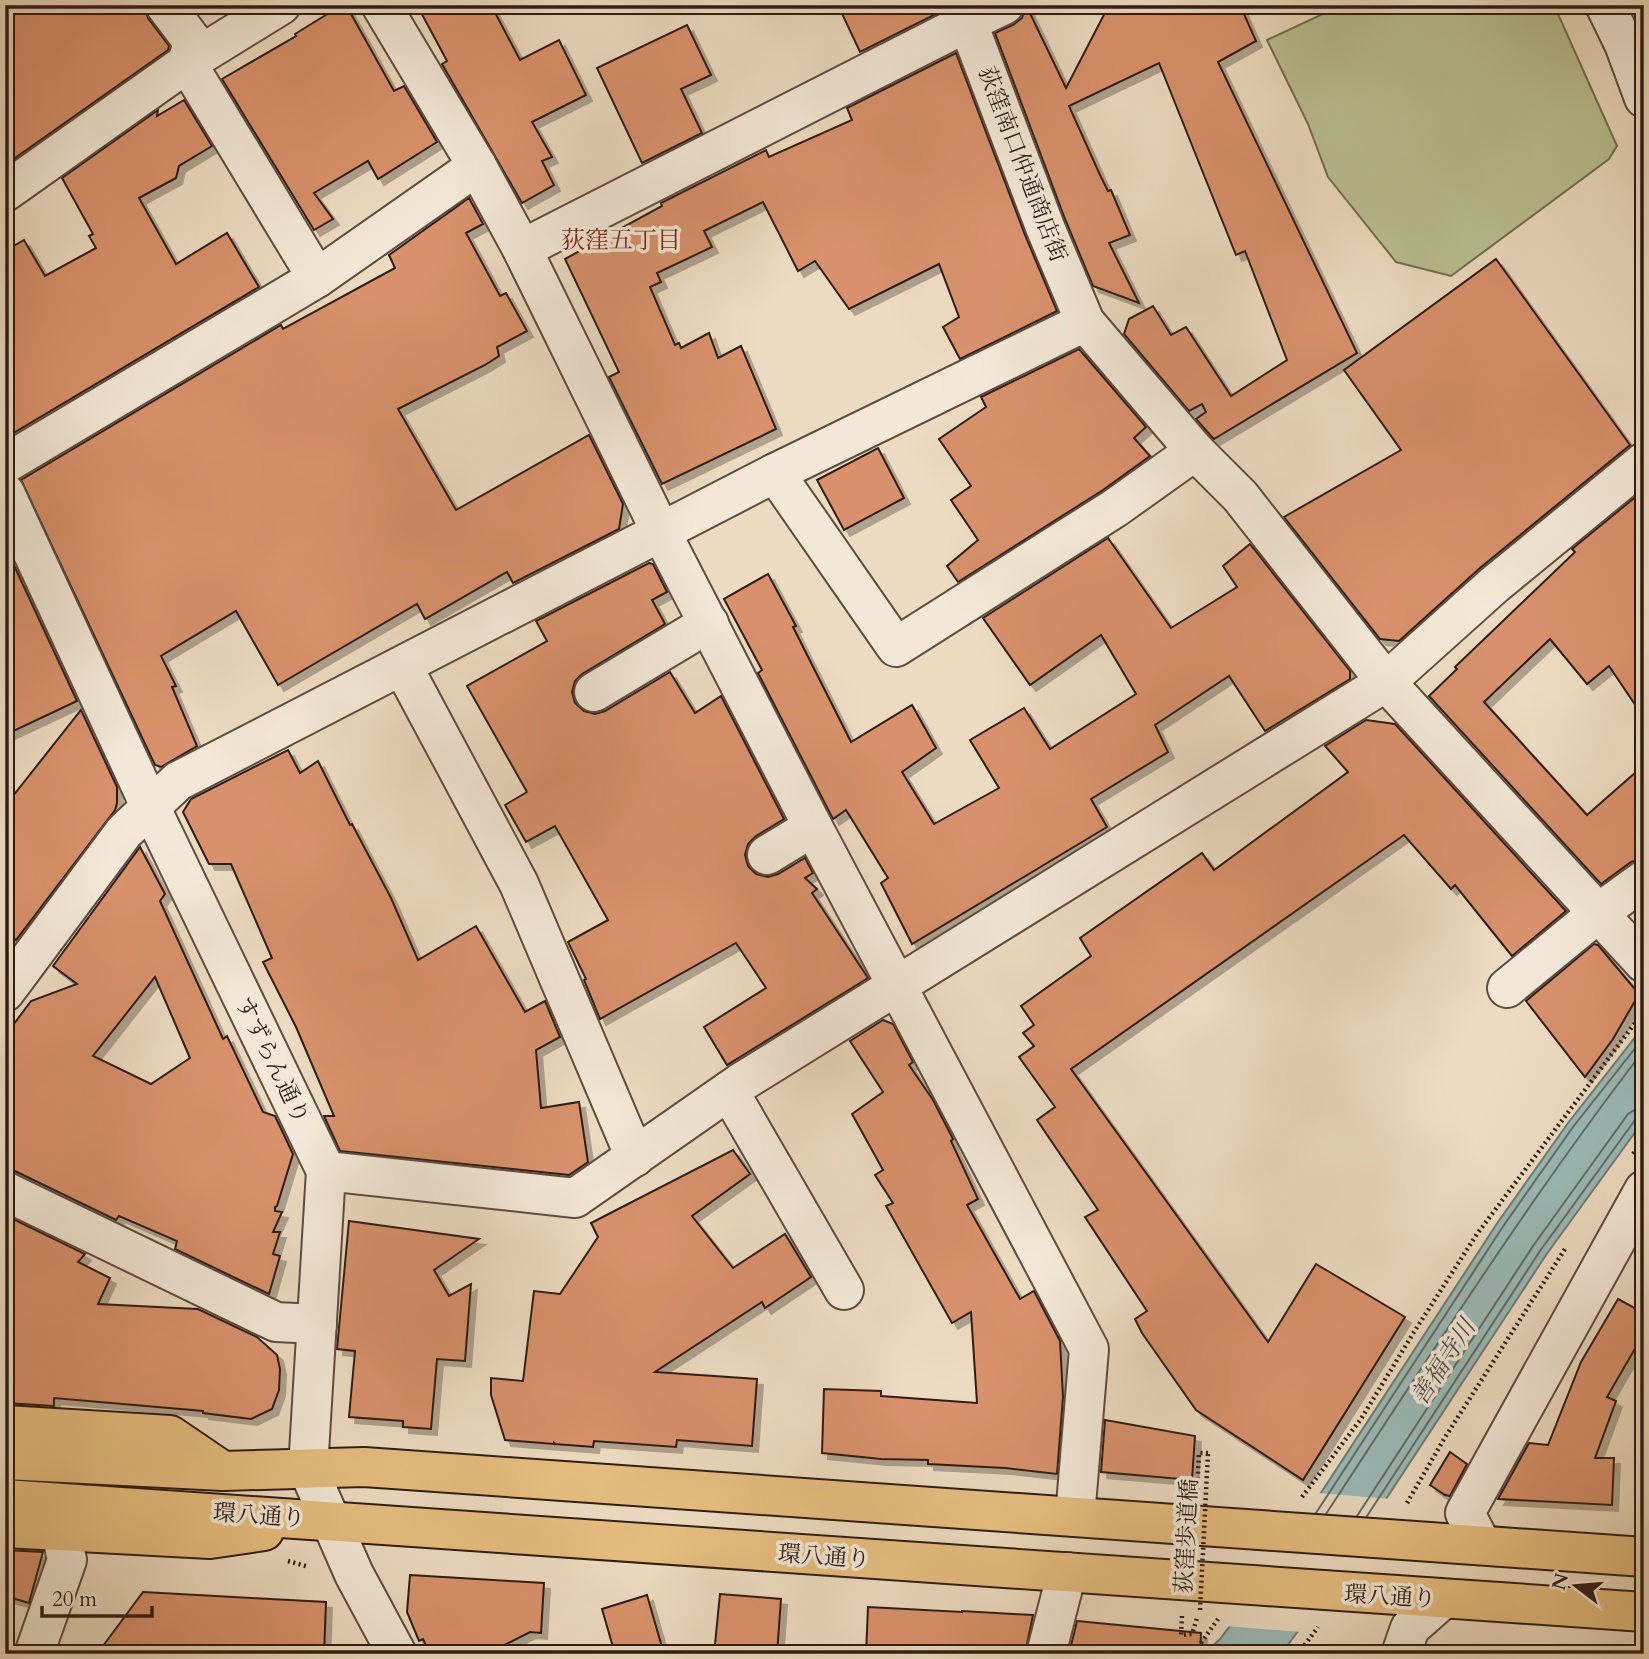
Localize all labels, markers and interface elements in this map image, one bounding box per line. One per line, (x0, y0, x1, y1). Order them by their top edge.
street label: 荻窪南口仲通商店街 (971, 62, 1074, 266)
district label: 荻窪五丁目 (561, 224, 681, 257)
street label: すずらん通り (228, 991, 317, 1129)
water label: 善福寺川 (1403, 1311, 1485, 1412)
street label: 荻窪歩道橋 (1168, 1478, 1205, 1594)
street label: 環八通り (212, 1497, 306, 1534)
street label: 環八通り (777, 1538, 871, 1575)
north arrow (1540, 1550, 1610, 1620)
text: N (1546, 1570, 1576, 1593)
scale bar (42, 1575, 152, 1619)
street label: 環八通り (1343, 1579, 1437, 1614)
text: 20 m (52, 1585, 97, 1614)

